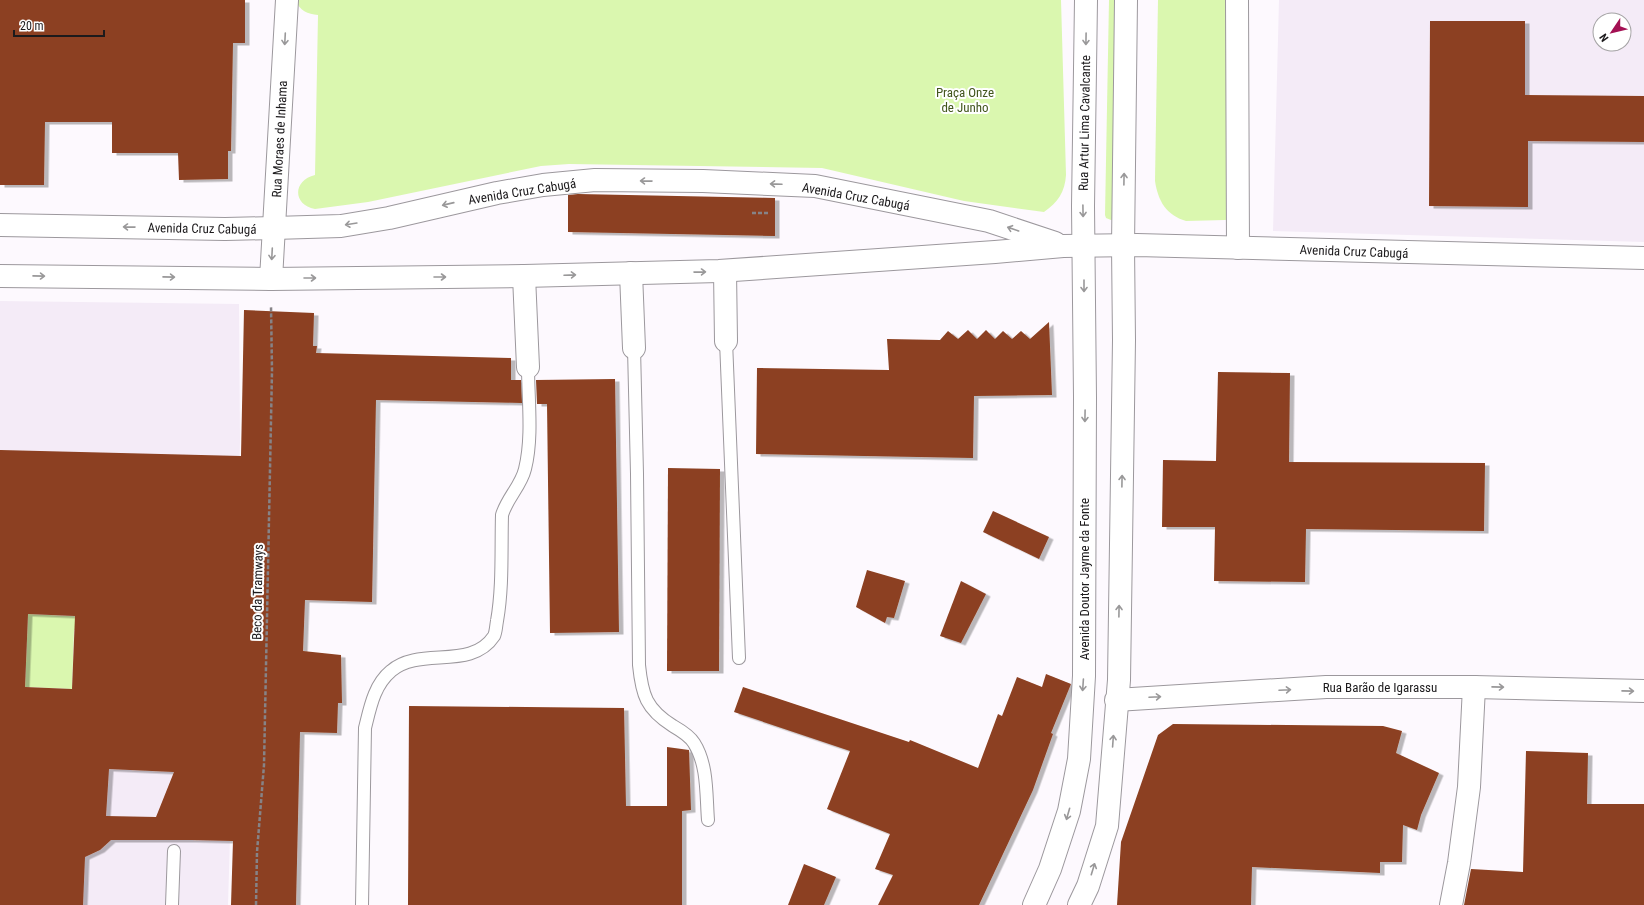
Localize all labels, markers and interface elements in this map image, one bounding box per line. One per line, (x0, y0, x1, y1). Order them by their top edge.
scale bar (14, 12, 104, 38)
north arrow (1592, 12, 1632, 52)
text: 20 m (20, 19, 44, 33)
text: N (1597, 31, 1611, 44)
one-way arrow (281, 32, 288, 45)
one-way arrow (1082, 32, 1089, 45)
street label: Rua Artur Lima Cavalcante (1076, 55, 1093, 191)
street label: Rua Moraes de Inhama (269, 80, 290, 198)
park label: Praça Onze de Junho (936, 85, 994, 115)
one-way arrow (1120, 173, 1128, 186)
street label: Avenida Cruz Cabugá (467, 176, 577, 207)
one-way arrow (640, 177, 653, 185)
one-way arrow (770, 180, 783, 188)
street label: Avenida Cruz Cabugá (801, 180, 911, 213)
one-way arrow (442, 201, 455, 209)
one-way arrow (1080, 204, 1087, 217)
street label: Avenida Cruz Cabugá (147, 220, 257, 237)
one-way arrow (345, 220, 358, 228)
one-way arrow (123, 223, 136, 231)
one-way arrow (1007, 225, 1020, 232)
street label: Avenida Cruz Cabugá (1299, 242, 1409, 261)
one-way arrow (269, 247, 276, 260)
one-way arrow (693, 268, 706, 275)
one-way arrow (563, 271, 576, 279)
one-way arrow (32, 272, 45, 280)
one-way arrow (433, 273, 446, 281)
one-way arrow (162, 274, 175, 281)
one-way arrow (303, 274, 316, 282)
one-way arrow (1080, 279, 1088, 292)
one-way arrow (1081, 409, 1089, 422)
one-way arrow (1118, 475, 1125, 488)
street label: Avenida Doutor Jayme da Fonte (1077, 498, 1092, 660)
street label: Beco da Tramways (249, 544, 266, 640)
one-way arrow (1116, 605, 1123, 618)
one-way arrow (1080, 678, 1087, 691)
street label: Rua Barão de Igarassu (1323, 680, 1437, 695)
one-way arrow (1491, 684, 1504, 691)
one-way arrow (1278, 686, 1291, 693)
one-way arrow (1621, 687, 1634, 695)
one-way arrow (1148, 694, 1161, 701)
one-way arrow (1109, 735, 1116, 748)
one-way arrow (1064, 807, 1071, 820)
one-way arrow (1090, 862, 1097, 875)

